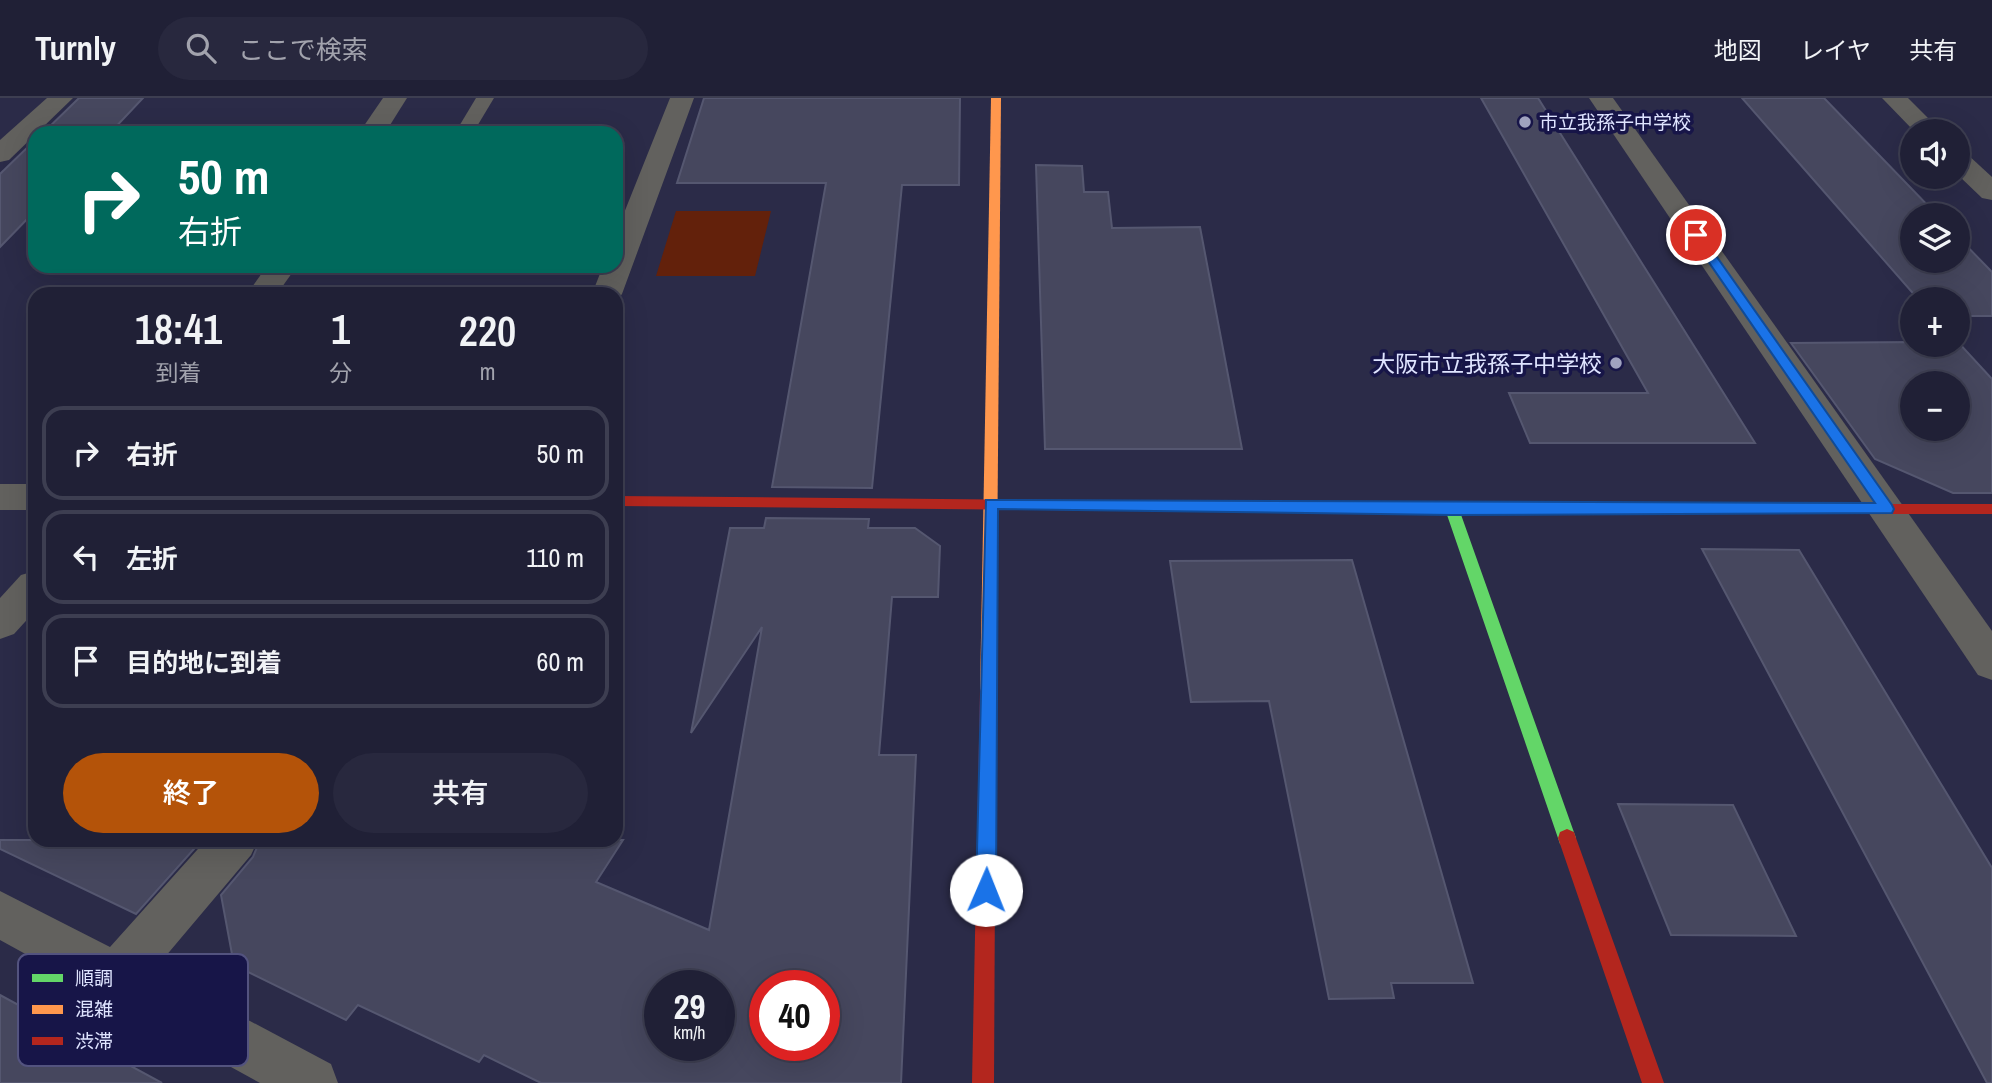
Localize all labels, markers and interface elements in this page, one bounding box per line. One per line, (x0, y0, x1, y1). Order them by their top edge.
search box (158, 17, 648, 80)
text: Turnly (35, 26, 116, 70)
icon: search (182, 29, 220, 67)
text: ここで検索 (238, 32, 368, 67)
text: 地図 (1714, 34, 1762, 66)
text: レイヤ (1800, 34, 1871, 66)
text: 共有 (1909, 34, 1957, 66)
place label: 市立我孫子中学校 (1539, 109, 1691, 135)
marker: 市立我孫子中学校 (1517, 114, 1533, 130)
map controls (1900, 119, 1970, 441)
button: sound (1900, 119, 1970, 189)
text: 50 m (178, 143, 270, 209)
icon: right (63, 154, 154, 245)
button: layers (1900, 203, 1970, 273)
pin (1666, 205, 1726, 265)
text: 右折 (178, 210, 242, 253)
icon: arrive (1677, 216, 1715, 254)
button: + (1900, 287, 1970, 357)
text: 18:41 (135, 301, 222, 357)
text: 1 (331, 301, 350, 357)
text: 220 (459, 303, 516, 359)
place label: 大阪市立我孫子中学校 (1372, 348, 1602, 379)
marker: 大阪市立我孫子中学校 (1608, 355, 1624, 371)
text: m (480, 356, 495, 387)
text: 到着 (155, 357, 201, 388)
text: 分 (329, 357, 352, 388)
button: − (1900, 371, 1970, 441)
icon: right (67, 434, 105, 472)
text: 50 m (537, 436, 584, 471)
text: 右折 (126, 437, 178, 472)
icon: left (67, 538, 105, 576)
text: 110 m (526, 540, 584, 575)
text: 左折 (126, 541, 178, 576)
icon: arrive (67, 642, 105, 680)
text: 60 m (537, 644, 584, 679)
text: 目的地に到着 (126, 645, 282, 680)
button: 終了 (63, 753, 319, 833)
button: 共有 (333, 753, 588, 833)
position arrow (949, 853, 1023, 927)
legend (18, 954, 248, 1066)
text: 順調 (75, 965, 113, 991)
speed limit sign: 40 (749, 970, 840, 1061)
text: 29 (674, 983, 705, 1030)
text: 混雑 (75, 996, 113, 1022)
text: km/h (674, 1020, 706, 1045)
text: 渋滞 (75, 1028, 113, 1054)

